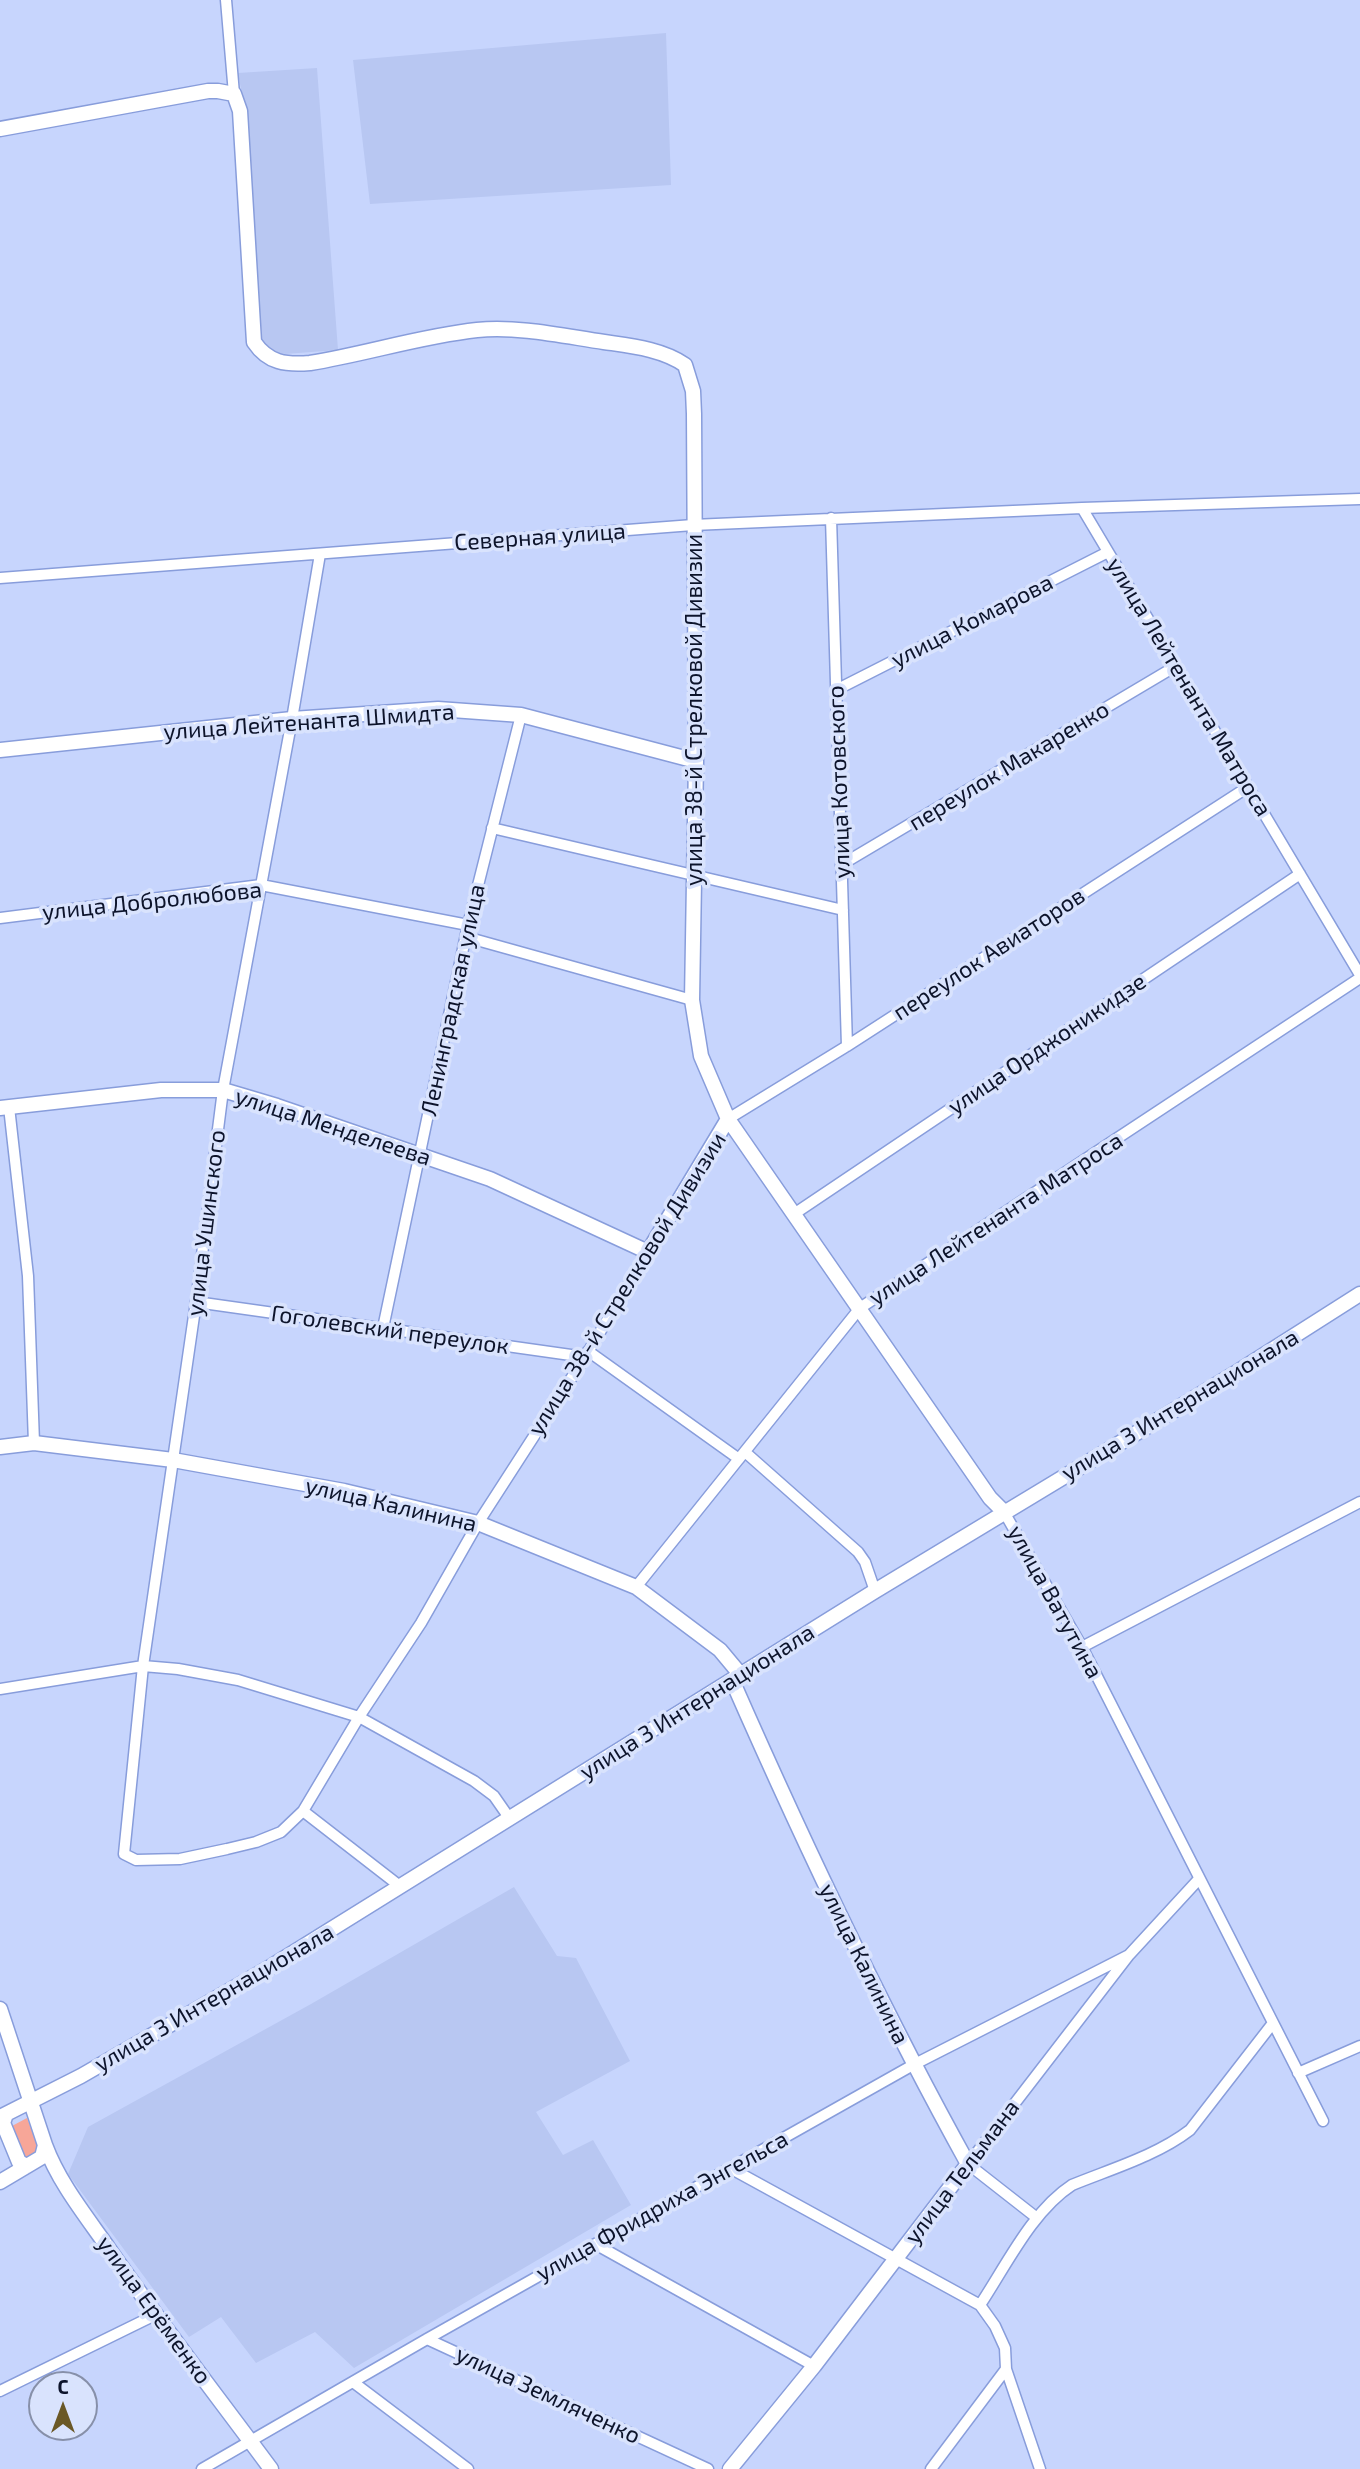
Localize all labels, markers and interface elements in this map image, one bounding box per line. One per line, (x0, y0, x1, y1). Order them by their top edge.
street label: Северная улица (453, 517, 627, 557)
street label: улица 38-й Стрелковой Дивизии (680, 534, 708, 886)
street label: улица Лейтенанта Матроса (1101, 553, 1277, 821)
street label: улица Комарова (886, 568, 1058, 674)
street label: улица Котовского (822, 685, 856, 879)
street label: переулок Макаренко (904, 695, 1114, 837)
street label: улица Лейтенанта Шмидта (163, 698, 455, 746)
street label: улица Добролюбова (41, 876, 263, 926)
street label: Ленинградская улица (415, 882, 491, 1118)
street label: переулок Авиаторов (888, 882, 1090, 1026)
street label: улица Орджоникидзе (943, 967, 1151, 1121)
street label: улица Менделеева (232, 1082, 434, 1172)
street label: улица 38-й Стрелковой Дивизии (522, 1127, 732, 1441)
street label: улица Лейтенанта Матроса (864, 1127, 1128, 1311)
street label: улица Ушинского (181, 1128, 231, 1318)
street label: Гоголевский переулок (269, 1300, 511, 1360)
street label: улица 3 Интернационала (1057, 1323, 1303, 1487)
street label: улица Калинина (303, 1472, 479, 1538)
street label: улица Ватутина (1002, 1521, 1108, 1683)
street label: улица 3 Интернационала (575, 1618, 819, 1786)
street label: улица Калинина (813, 1879, 915, 2049)
street label: улица 3 Интернационала (90, 1918, 338, 2078)
street label: улица Тельмана (899, 2094, 1025, 2250)
street label: улица Фридриха Энгельса (531, 2125, 793, 2287)
street label: улица Ерёменко (91, 2231, 217, 2389)
street label: улица Земляченко (451, 2340, 645, 2450)
north arrow (28, 2371, 98, 2441)
text: С (57, 2375, 69, 2398)

